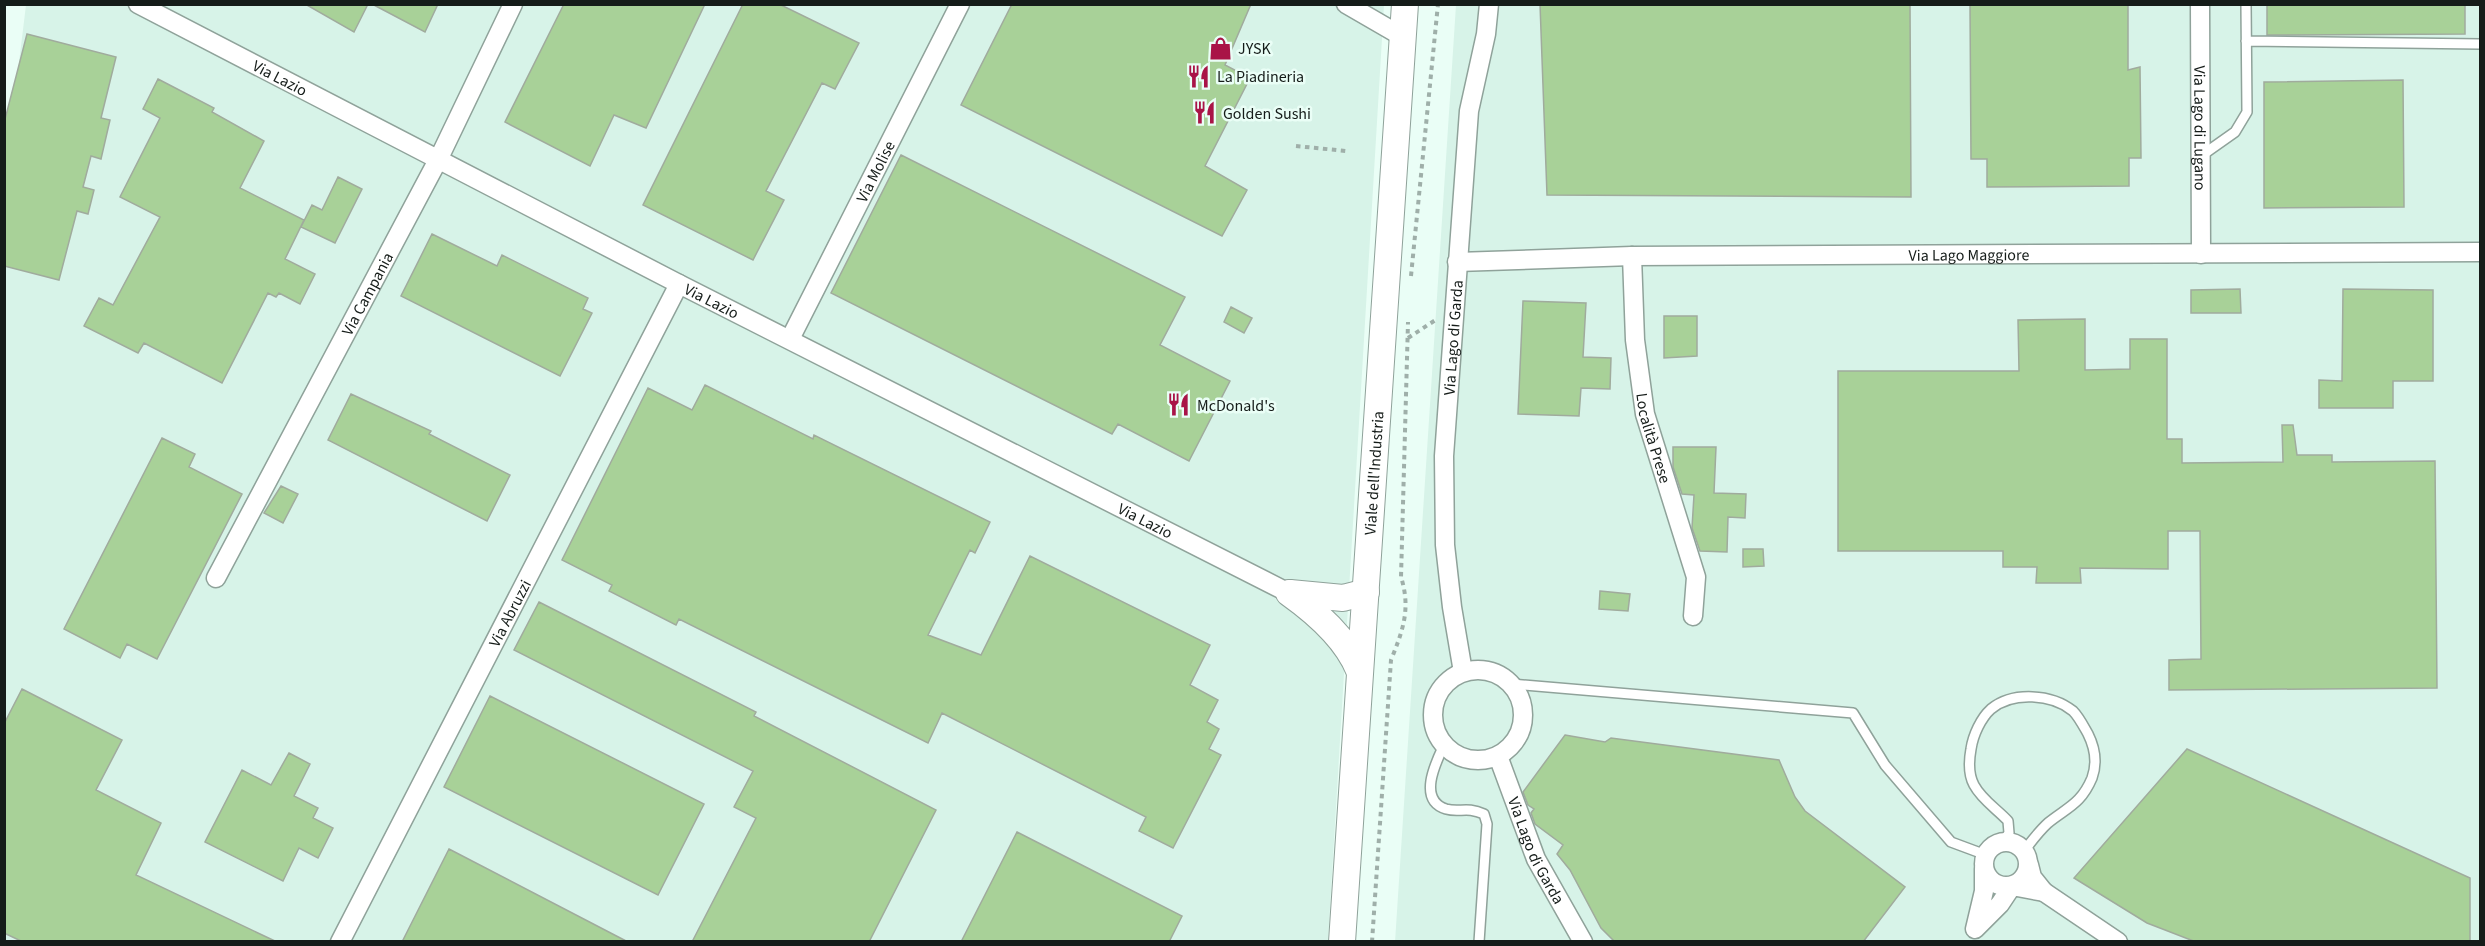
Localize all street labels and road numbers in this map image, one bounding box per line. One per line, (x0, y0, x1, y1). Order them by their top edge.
street label: Via Lazio (248, 55, 311, 102)
street label: Via Lago di Lugano (2188, 66, 2211, 190)
street label: Via Molise (851, 137, 901, 206)
street label: Via Lago Maggiore (1908, 244, 2029, 267)
street label: Via Campania (337, 249, 399, 340)
street label: Via Lazio (680, 278, 743, 325)
street label: Via Lago di Garda (1438, 279, 1469, 396)
street label: Località Prese (1630, 392, 1676, 486)
street label: Viale dell'Industria (1359, 410, 1390, 536)
street label: Via Lazio (1114, 498, 1176, 544)
street label: Via Abruzzi (484, 576, 537, 651)
street label: Via Lago di Garda (1502, 794, 1569, 908)

